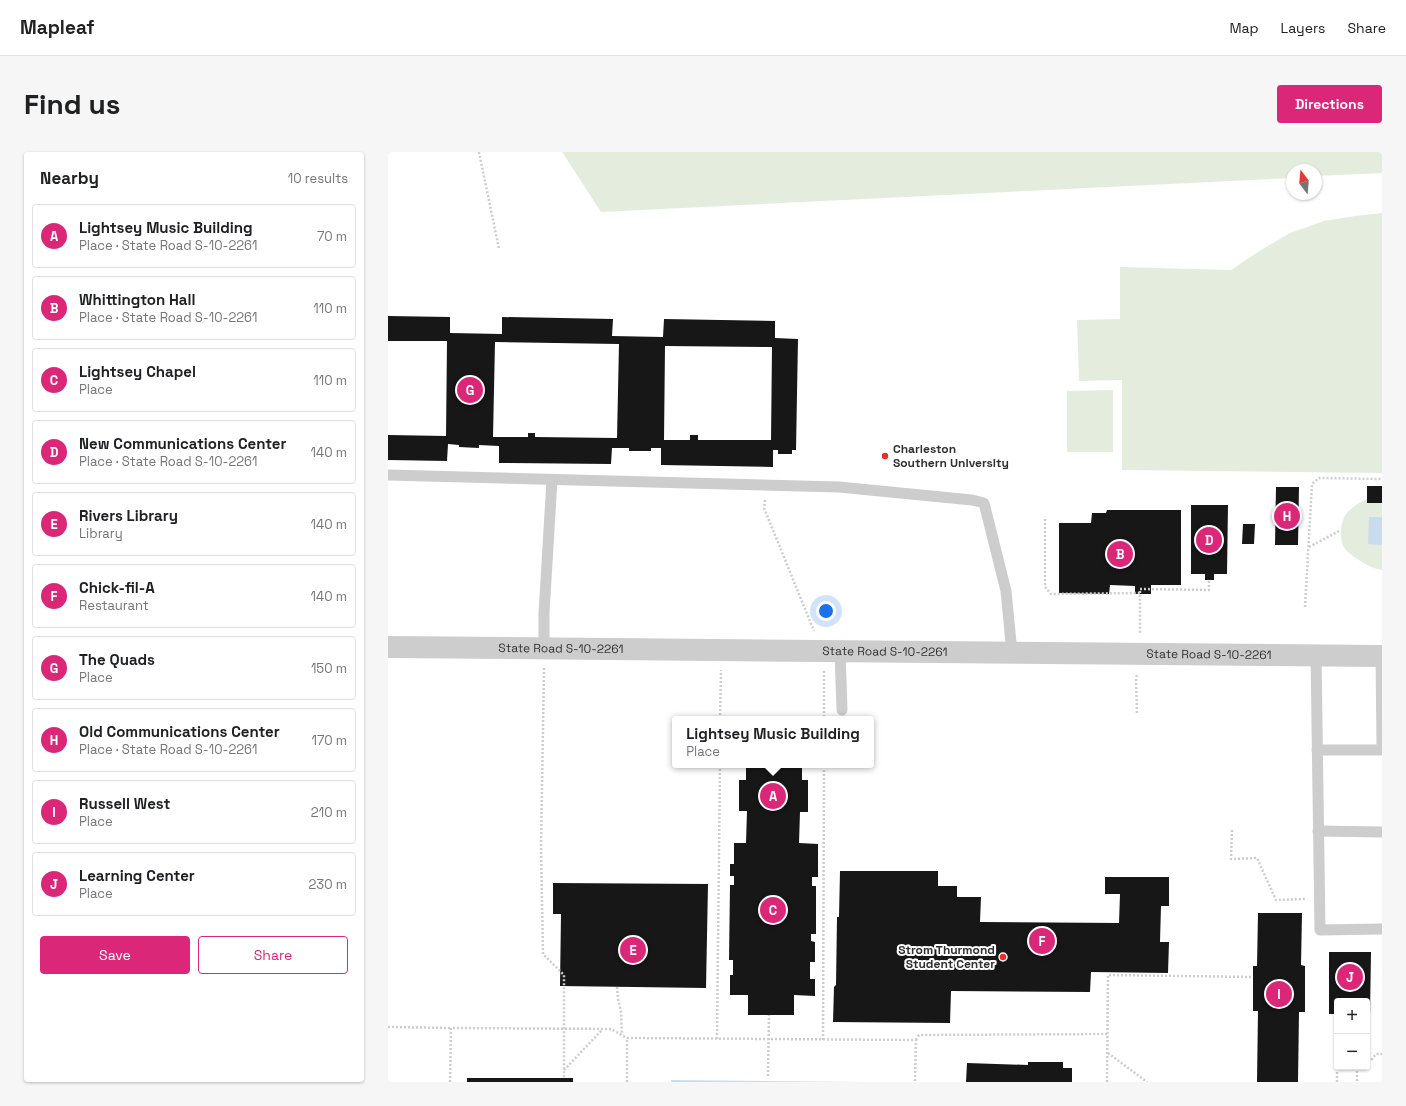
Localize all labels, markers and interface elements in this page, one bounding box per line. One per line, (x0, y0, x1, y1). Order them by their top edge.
text: Mapleaf (20, 15, 94, 40)
text: Map (1229, 19, 1259, 37)
text: Layers (1281, 19, 1325, 37)
text: Share (1347, 19, 1386, 37)
button: Directions (1277, 85, 1382, 123)
text: Find us (24, 86, 121, 122)
north arrow (1286, 164, 1322, 200)
text: Nearby (40, 167, 99, 189)
text: 10 results (288, 170, 348, 187)
text: Lightsey Music Building (79, 218, 253, 237)
text: A (50, 228, 58, 245)
text: 70 m (317, 228, 347, 245)
text: Place · State Road S-10-2261 (79, 237, 257, 254)
text: Whittington Hall (79, 290, 196, 309)
text: B (50, 300, 58, 317)
text: 110 m (313, 300, 347, 317)
text: Place · State Road S-10-2261 (79, 309, 257, 326)
text: Lightsey Chapel (79, 362, 196, 381)
text: C (50, 372, 58, 389)
text: 110 m (313, 372, 347, 389)
pin: G (457, 375, 483, 405)
text: Place (79, 381, 113, 398)
text: New Communications Center (79, 434, 286, 453)
place label: Charleston Southern University (893, 441, 1009, 471)
text: D (50, 444, 58, 461)
text: 140 m (311, 444, 347, 461)
marker: Charleston Southern University (880, 451, 890, 461)
text: Place · State Road S-10-2261 (79, 453, 257, 470)
pin: H (1274, 501, 1300, 531)
text: Rivers Library (79, 506, 178, 525)
text: E (50, 516, 58, 533)
text: 140 m (311, 516, 347, 533)
text: Library (79, 525, 123, 542)
pin: D (1196, 525, 1222, 555)
pin: B (1107, 539, 1133, 569)
text: Chick-fil-A (79, 578, 155, 597)
text: F (51, 588, 57, 605)
text: 140 m (311, 588, 347, 605)
text: Restaurant (79, 597, 149, 614)
your location (816, 601, 836, 621)
street label: State Road S-10-2261 (498, 640, 624, 657)
street label: State Road S-10-2261 (822, 643, 948, 660)
street label: State Road S-10-2261 (1146, 646, 1272, 663)
text: The Quads (79, 650, 155, 669)
text: G (50, 660, 58, 677)
text: 150 m (311, 660, 347, 677)
text: Place (79, 669, 113, 686)
popup (672, 716, 874, 768)
text: Old Communications Center (79, 722, 280, 741)
text: Lightsey Music Building (686, 724, 860, 743)
text: H (50, 732, 58, 749)
text: 170 m (311, 732, 347, 749)
text: Place · State Road S-10-2261 (79, 741, 257, 758)
text: Place (686, 743, 720, 760)
pin: A (760, 781, 786, 811)
text: Russell West (79, 794, 170, 813)
text: I (52, 804, 56, 821)
text: 210 m (311, 804, 347, 821)
text: Place (79, 813, 113, 830)
text: Learning Center (79, 866, 195, 885)
text: J (50, 876, 58, 893)
text: 230 m (309, 876, 347, 893)
text: Place (79, 885, 113, 902)
pin: C (760, 895, 786, 925)
pin: F (1029, 926, 1055, 956)
pin: E (620, 935, 646, 965)
button: Save (40, 936, 190, 974)
button: Share (198, 936, 348, 974)
place label: Strom Thurmond Student Center (898, 942, 995, 972)
marker: Strom Thurmond Student Center (998, 952, 1008, 962)
pin: J (1337, 962, 1363, 992)
pin: I (1266, 979, 1292, 1009)
map controls (1334, 998, 1370, 1070)
button: + (1334, 998, 1370, 1034)
button: − (1334, 1034, 1370, 1070)

